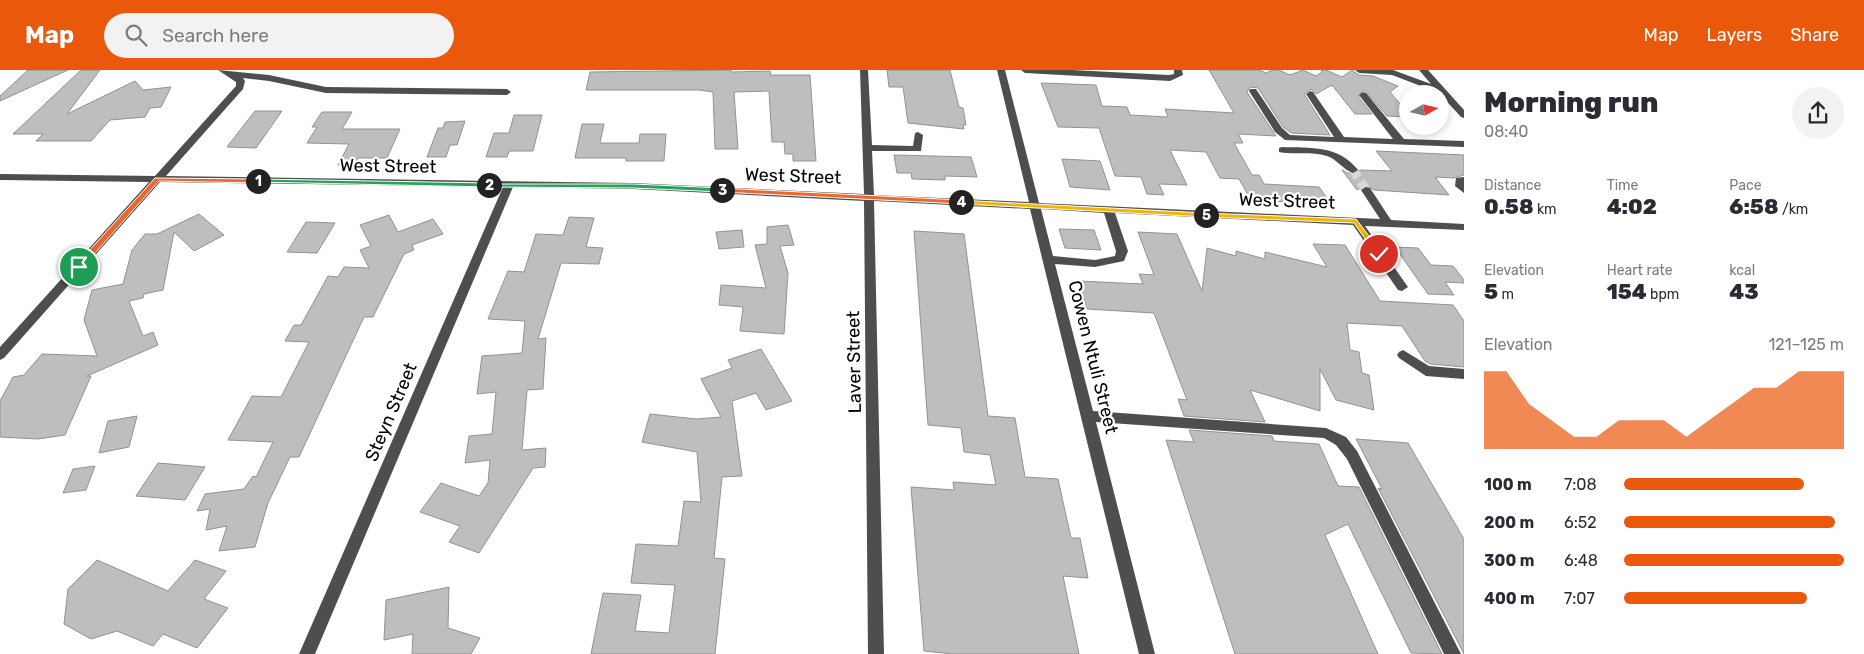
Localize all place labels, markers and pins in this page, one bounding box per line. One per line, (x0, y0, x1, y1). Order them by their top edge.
pin: 1 (246, 168, 270, 194)
pin: 2 (476, 172, 502, 198)
pin: 3 (710, 178, 734, 202)
pin: 4 (948, 190, 974, 214)
pin: 5 (1194, 202, 1218, 228)
pin (1358, 233, 1400, 275)
pin (58, 246, 100, 288)

